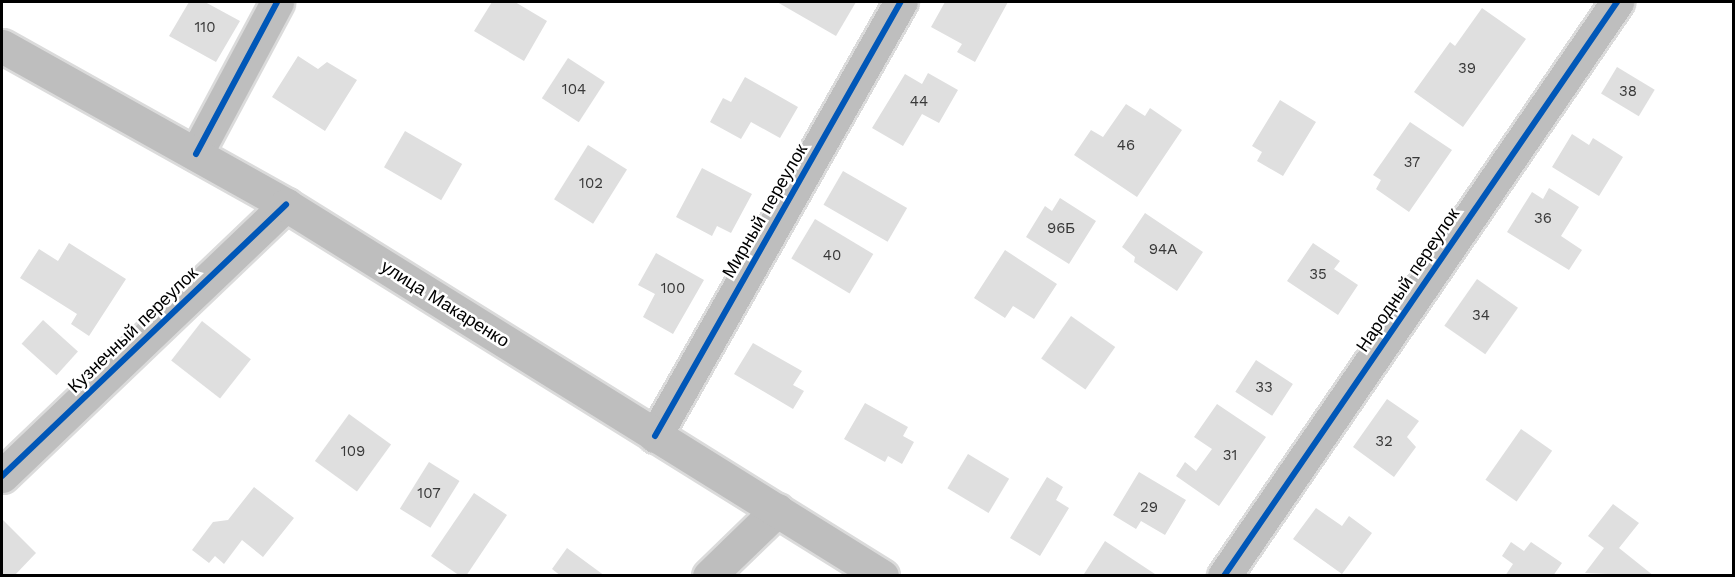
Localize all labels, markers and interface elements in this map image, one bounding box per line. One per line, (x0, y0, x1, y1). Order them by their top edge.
house number: 110 (194, 19, 216, 37)
house number: 39 (1458, 60, 1476, 78)
house number: 104 (562, 81, 586, 99)
house number: 38 (1619, 83, 1637, 101)
house number: 44 (910, 93, 928, 111)
house number: 46 (1117, 137, 1135, 155)
street label: Мирный переулок (718, 140, 812, 282)
house number: 37 (1404, 154, 1420, 172)
house number: 102 (579, 175, 603, 193)
street label: Народный переулок (1352, 204, 1464, 356)
house number: 36 (1534, 210, 1552, 228)
house number: 96Б (1047, 220, 1075, 238)
house number: 94А (1149, 241, 1177, 259)
house number: 40 (823, 247, 841, 265)
street label: улица Макаренко (377, 256, 513, 352)
street label: Кузнечный переулок (64, 262, 202, 398)
house number: 35 (1309, 266, 1327, 284)
house number: 100 (661, 280, 685, 298)
house number: 34 (1472, 307, 1490, 325)
house number: 33 (1255, 379, 1273, 397)
house number: 32 (1375, 433, 1393, 451)
house number: 109 (341, 443, 365, 461)
house number: 31 (1223, 447, 1237, 465)
house number: 107 (417, 485, 441, 503)
house number: 29 (1140, 499, 1158, 517)

